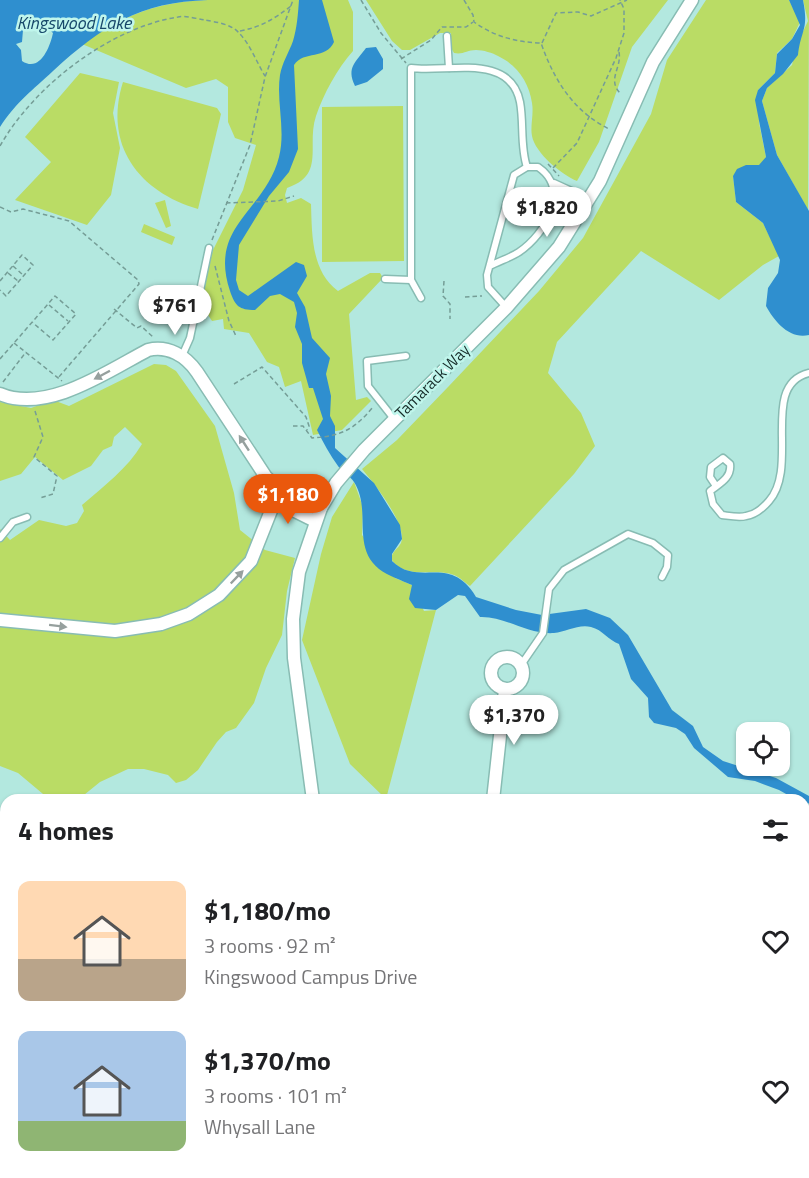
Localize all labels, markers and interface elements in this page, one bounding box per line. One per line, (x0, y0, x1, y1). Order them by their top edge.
water label: Kingswood Lake (17, 9, 133, 36)
pin: $1,820 (498, 187, 596, 238)
text: $1,820 (516, 191, 578, 222)
pin: $761 (139, 285, 211, 336)
text: $761 (153, 289, 197, 320)
street label: Tamarack Way (389, 338, 475, 424)
one-way arrow (94, 370, 111, 380)
one-way arrow (239, 434, 250, 451)
pin: $1,180 (239, 474, 337, 525)
text: $1,180 (257, 478, 319, 509)
one-way arrow (230, 570, 244, 584)
one-way arrow (49, 621, 68, 630)
pin: $1,370 (465, 695, 563, 746)
text: $1,370 (483, 699, 545, 730)
map controls (736, 722, 790, 776)
button: locate (736, 722, 790, 776)
text: 4 homes (18, 811, 114, 850)
icon: filters (759, 814, 792, 847)
text: $1,180/mo (204, 891, 331, 930)
icon: home (66, 905, 138, 977)
icon: heart (759, 925, 792, 958)
text: 3 rooms · 92 m² (204, 930, 336, 961)
text: Kingswood Campus Drive (204, 961, 417, 992)
text: $1,370/mo (204, 1041, 331, 1080)
icon: home (66, 1055, 138, 1127)
icon: heart (759, 1075, 792, 1108)
text: 3 rooms · 101 m² (204, 1080, 347, 1111)
text: Whysall Lane (204, 1111, 315, 1142)

